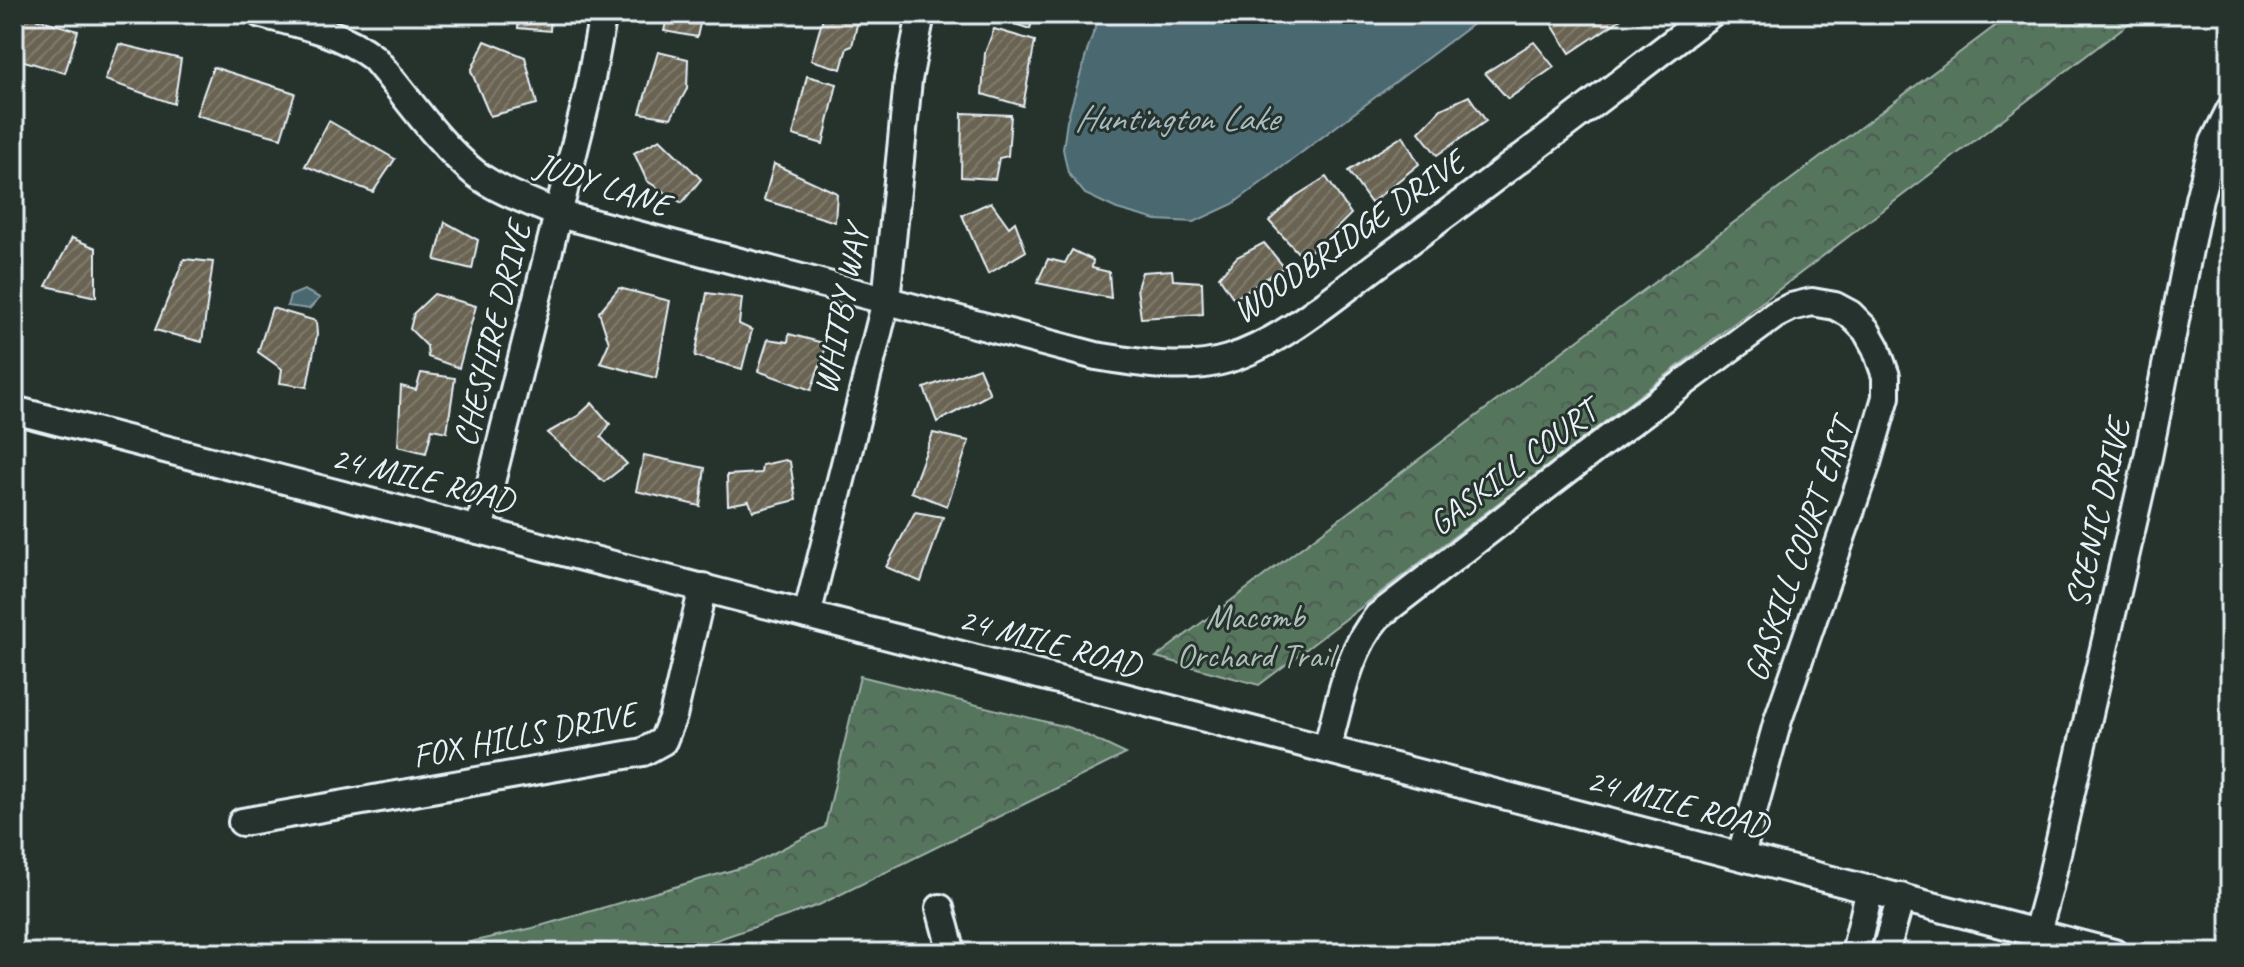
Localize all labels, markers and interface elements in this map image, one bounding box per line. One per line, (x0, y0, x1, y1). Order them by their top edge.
water label: Huntington Lake (1075, 95, 1283, 141)
street label: WOODBRIDGE DRIVE (1224, 138, 1476, 333)
street label: JUDY LANE (528, 142, 680, 228)
street label: CHESHIRE DRIVE (443, 213, 541, 451)
street label: WHITBY WAY (803, 216, 879, 398)
street label: GASKILL COURT (1420, 385, 1612, 545)
street label: GASKILL COURT EAST (1734, 407, 1866, 687)
street label: SCENIC DRIVE (2055, 411, 2141, 611)
street label: 24 MILE ROAD (327, 435, 522, 523)
park label: Macomb Orchard Trail (1176, 595, 1340, 677)
street label: 24 MILE ROAD (954, 597, 1149, 687)
street label: FOX HILLS DRIVE (409, 691, 644, 777)
street label: 24 MILE ROAD (1582, 758, 1777, 848)

